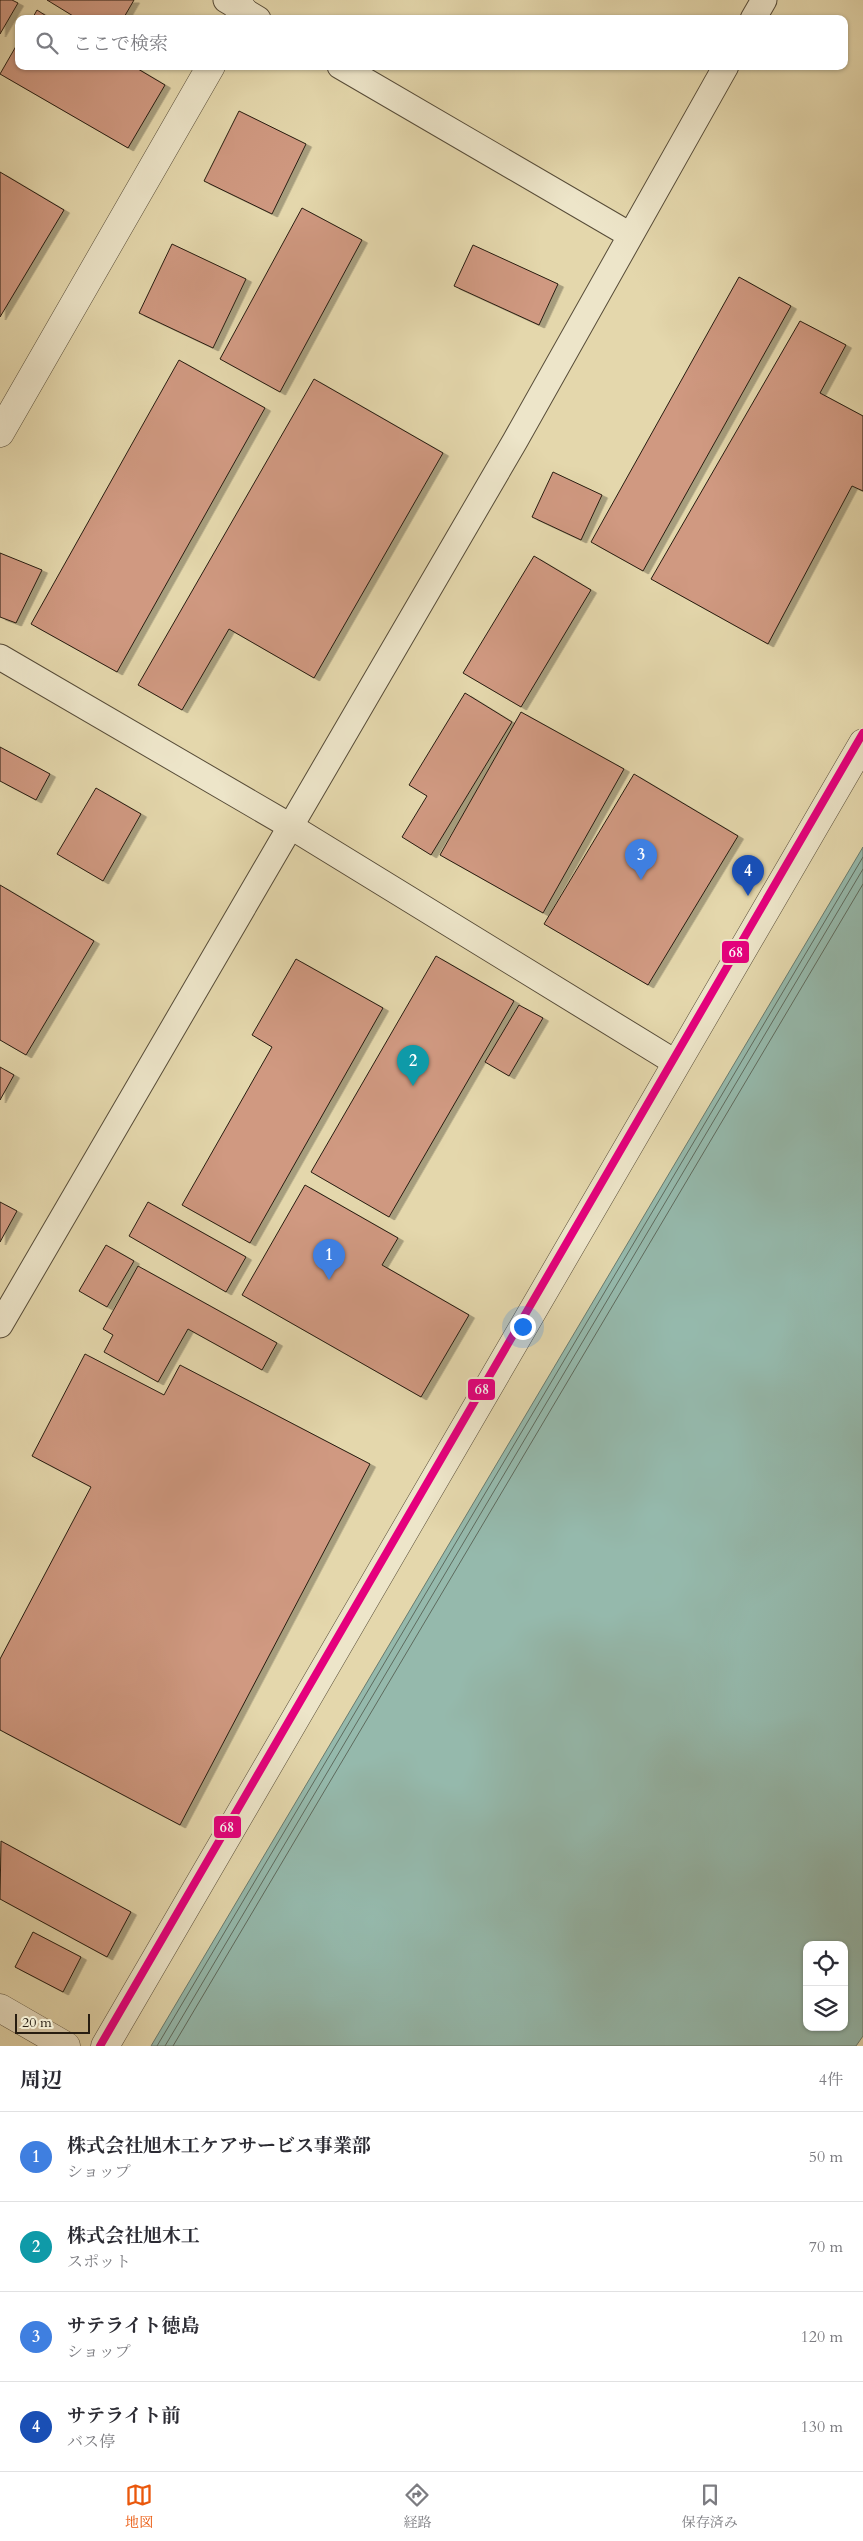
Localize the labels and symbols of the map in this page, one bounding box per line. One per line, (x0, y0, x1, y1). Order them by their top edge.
pin: 3 (625, 839, 657, 880)
pin: 4 (732, 855, 764, 896)
line badge: 68 (721, 940, 750, 964)
text: 68 (729, 943, 743, 962)
pin: 2 (397, 1045, 429, 1086)
pin: 1 (313, 1239, 345, 1280)
your location (510, 1314, 536, 1340)
line badge: 68 (467, 1378, 496, 1401)
text: 68 (475, 1380, 489, 1399)
line badge: 68 (213, 1815, 242, 1839)
text: 68 (220, 1818, 234, 1837)
scale bar (15, 2011, 90, 2034)

